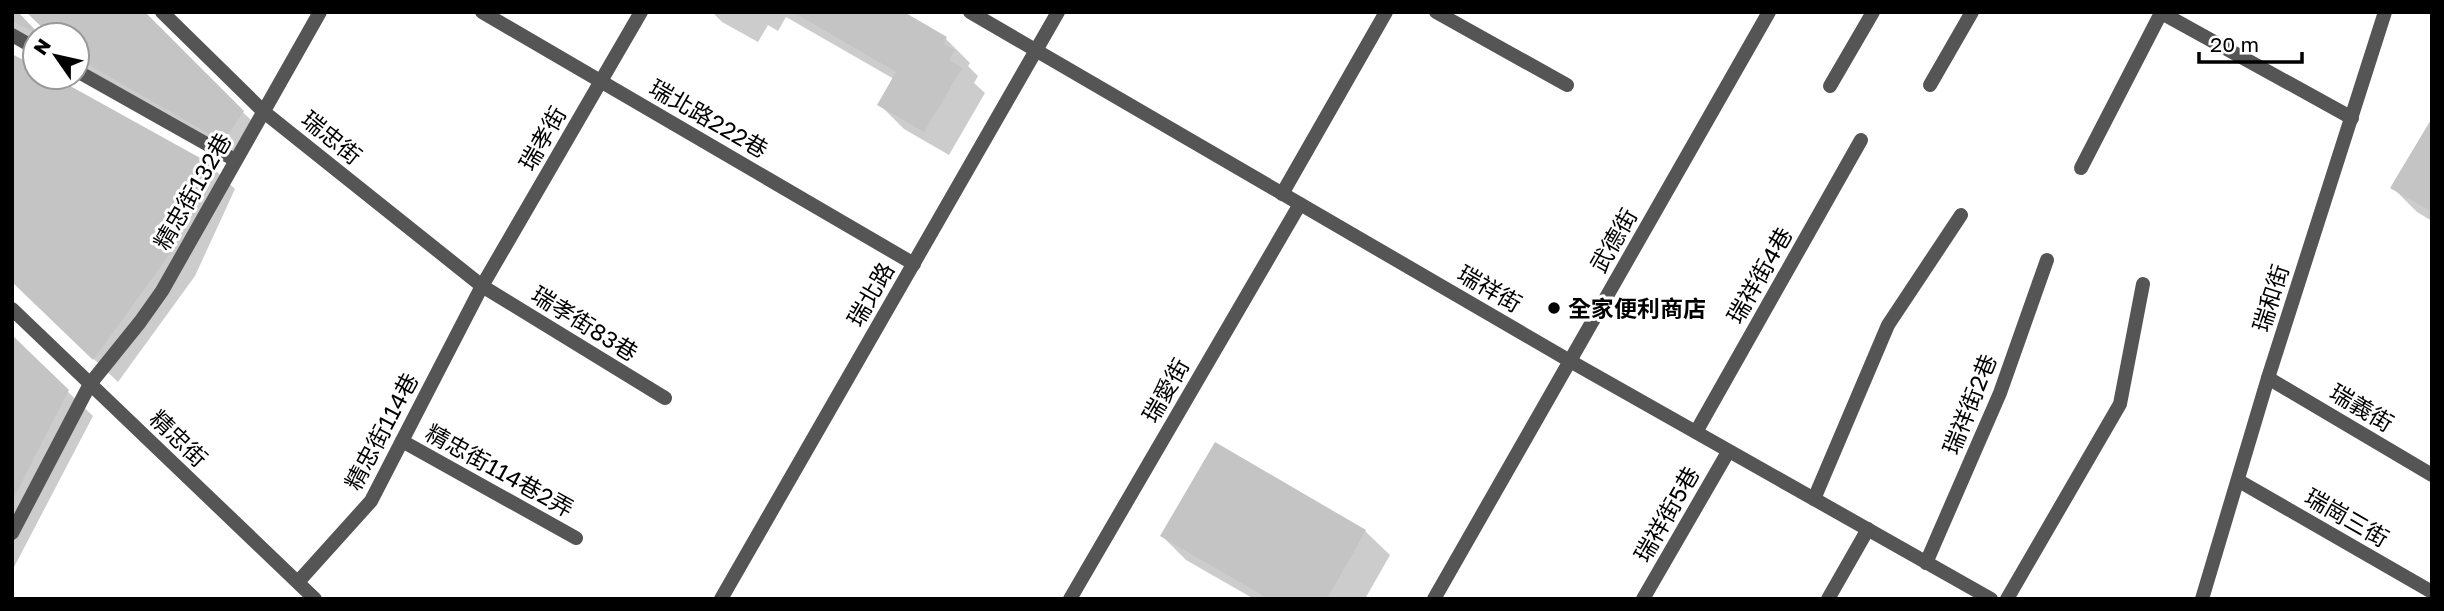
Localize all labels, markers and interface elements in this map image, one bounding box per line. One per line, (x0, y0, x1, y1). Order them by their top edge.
north arrow (21, 21, 91, 91)
scale bar (2199, 21, 2302, 65)
text: 20 m (2210, 31, 2259, 57)
text: N (28, 34, 55, 59)
street label: 瑞北路222巷 (645, 73, 773, 163)
street label: 瑞孝街 (513, 101, 571, 175)
street label: 瑞忠街 (296, 104, 368, 170)
street label: 精忠街132巷 (147, 128, 237, 254)
street label: 武德街 (1584, 203, 1642, 277)
street label: 瑞祥街4巷 (1720, 222, 1798, 328)
street label: 瑞北路 (841, 257, 899, 331)
street label: 瑞祥街 (1453, 259, 1527, 317)
street label: 瑞和街 (2246, 261, 2294, 335)
street label: 瑞孝街83巷 (527, 279, 643, 367)
place label: 全家便利商店 (1568, 294, 1706, 322)
marker: 全家便利商店 (1546, 300, 1562, 316)
street label: 瑞祥街2巷 (1936, 350, 2002, 458)
street label: 瑞愛街 (1136, 353, 1194, 427)
street label: 精忠街114巷 (339, 368, 423, 494)
street label: 瑞義街 (2325, 377, 2399, 437)
street label: 精忠街 (144, 404, 214, 472)
street label: 精忠街114巷2弄 (421, 418, 579, 522)
street label: 瑞祥街5巷 (1628, 461, 1704, 567)
street label: 瑞崗三街 (2300, 482, 2394, 552)

